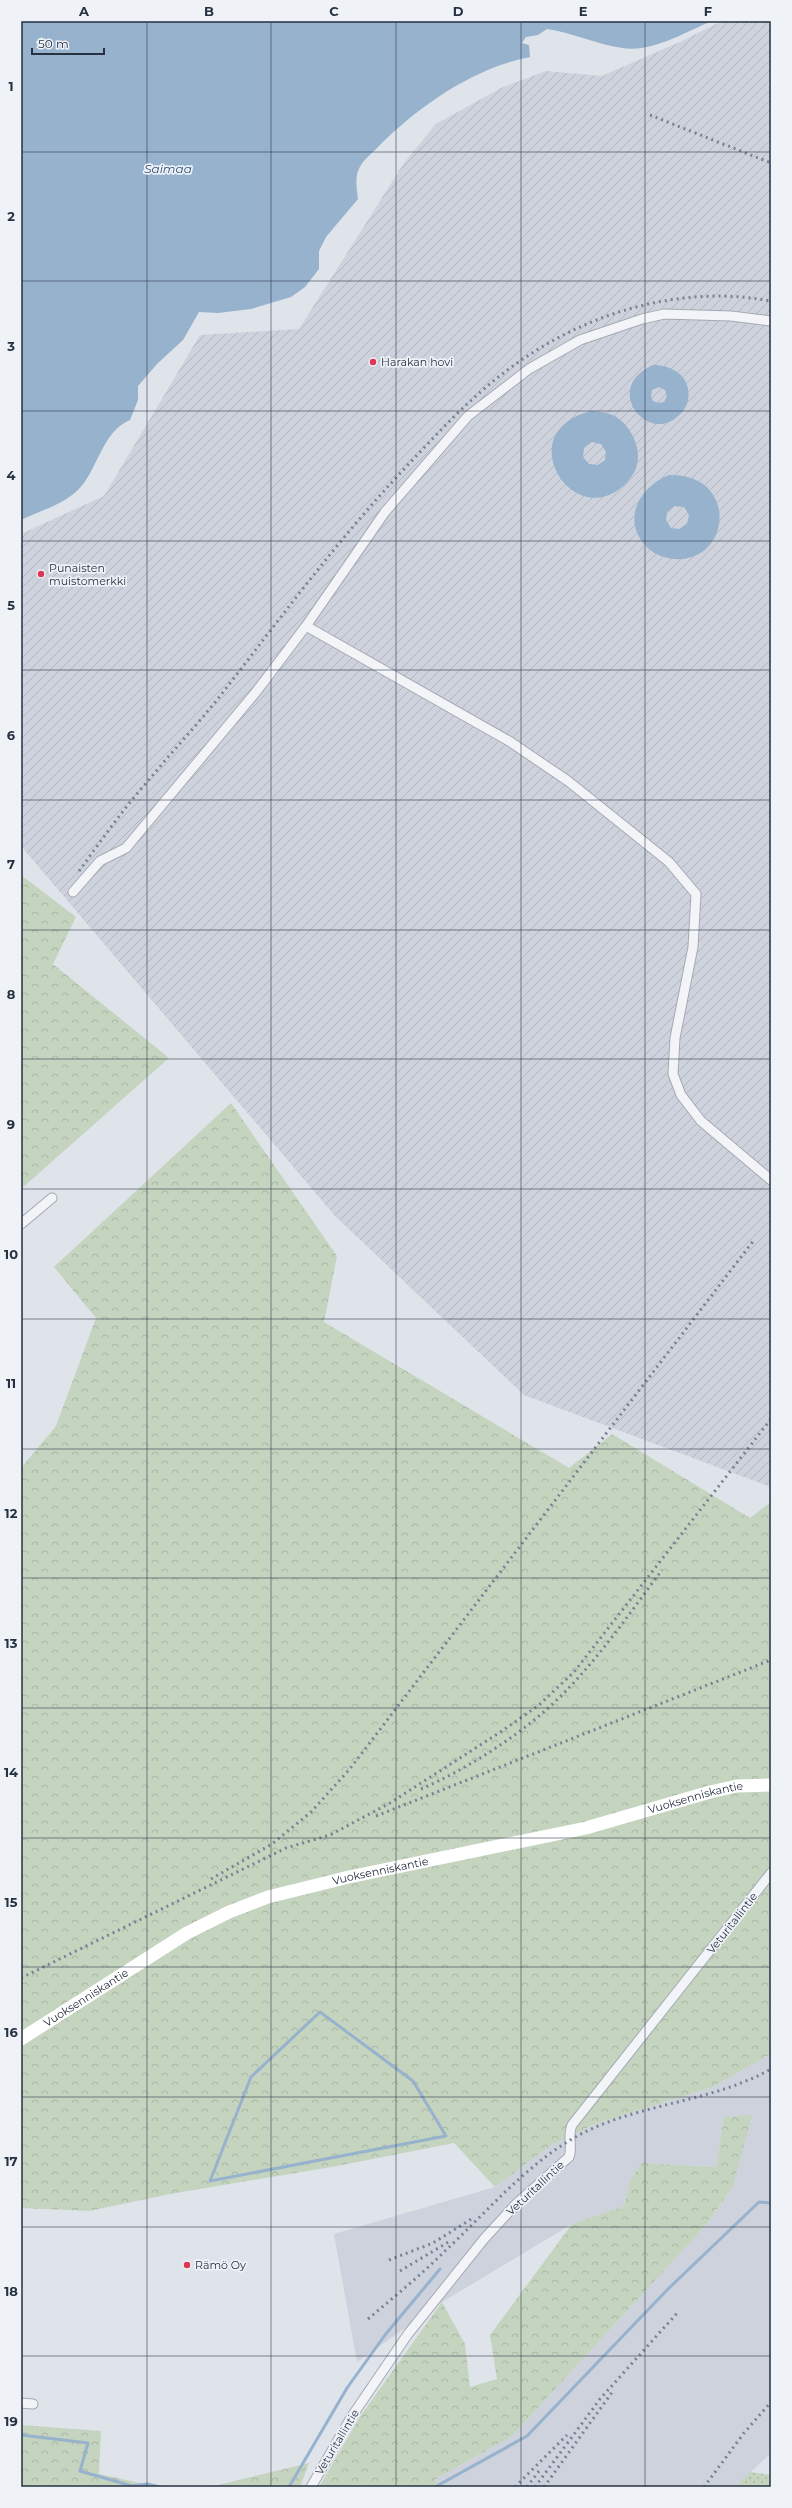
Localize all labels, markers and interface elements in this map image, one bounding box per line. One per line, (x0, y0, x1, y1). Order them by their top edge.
text: A (78, 3, 90, 19)
text: B (204, 3, 214, 19)
text: C (329, 3, 339, 19)
text: D (453, 3, 464, 19)
text: E (579, 3, 588, 19)
text: F (704, 3, 712, 19)
scale bar (32, 30, 104, 56)
text: 50 m (38, 36, 69, 51)
text: 1 (8, 78, 14, 94)
water label: Saimaa (144, 161, 192, 176)
text: 2 (7, 208, 15, 224)
text: 3 (6, 338, 15, 354)
place label: Harakan hovi (381, 355, 453, 369)
marker: Harakan hovi (368, 357, 378, 367)
text: 4 (7, 467, 16, 483)
place label: Punaisten muistomerkki (49, 561, 126, 588)
marker: Punaisten muistomerkki (36, 569, 46, 579)
text: 5 (7, 597, 15, 613)
text: 6 (7, 727, 16, 743)
text: 7 (7, 856, 15, 872)
text: 8 (7, 986, 16, 1002)
text: 9 (7, 1116, 15, 1132)
text: 10 (4, 1246, 18, 1262)
text: 11 (6, 1375, 16, 1391)
text: 12 (5, 1505, 18, 1521)
text: 13 (5, 1635, 18, 1651)
text: 14 (4, 1764, 18, 1780)
street label: Vuoksenniskantie (646, 1779, 744, 1817)
street label: Vuoksenniskantie (331, 1854, 430, 1888)
street label: Veturitallintie (704, 1889, 760, 1956)
text: 15 (5, 1894, 18, 1910)
street label: Vuoksenniskantie (41, 1965, 131, 2030)
text: 16 (4, 2024, 18, 2040)
text: 17 (4, 2153, 18, 2169)
street label: Veturitallintie (503, 2157, 567, 2218)
place label: Rämö Oy (195, 2258, 246, 2272)
marker: Rämö Oy (182, 2260, 192, 2270)
text: 18 (4, 2283, 18, 2299)
street label: Veturitallintie (312, 2406, 362, 2477)
text: 19 (4, 2413, 18, 2429)

